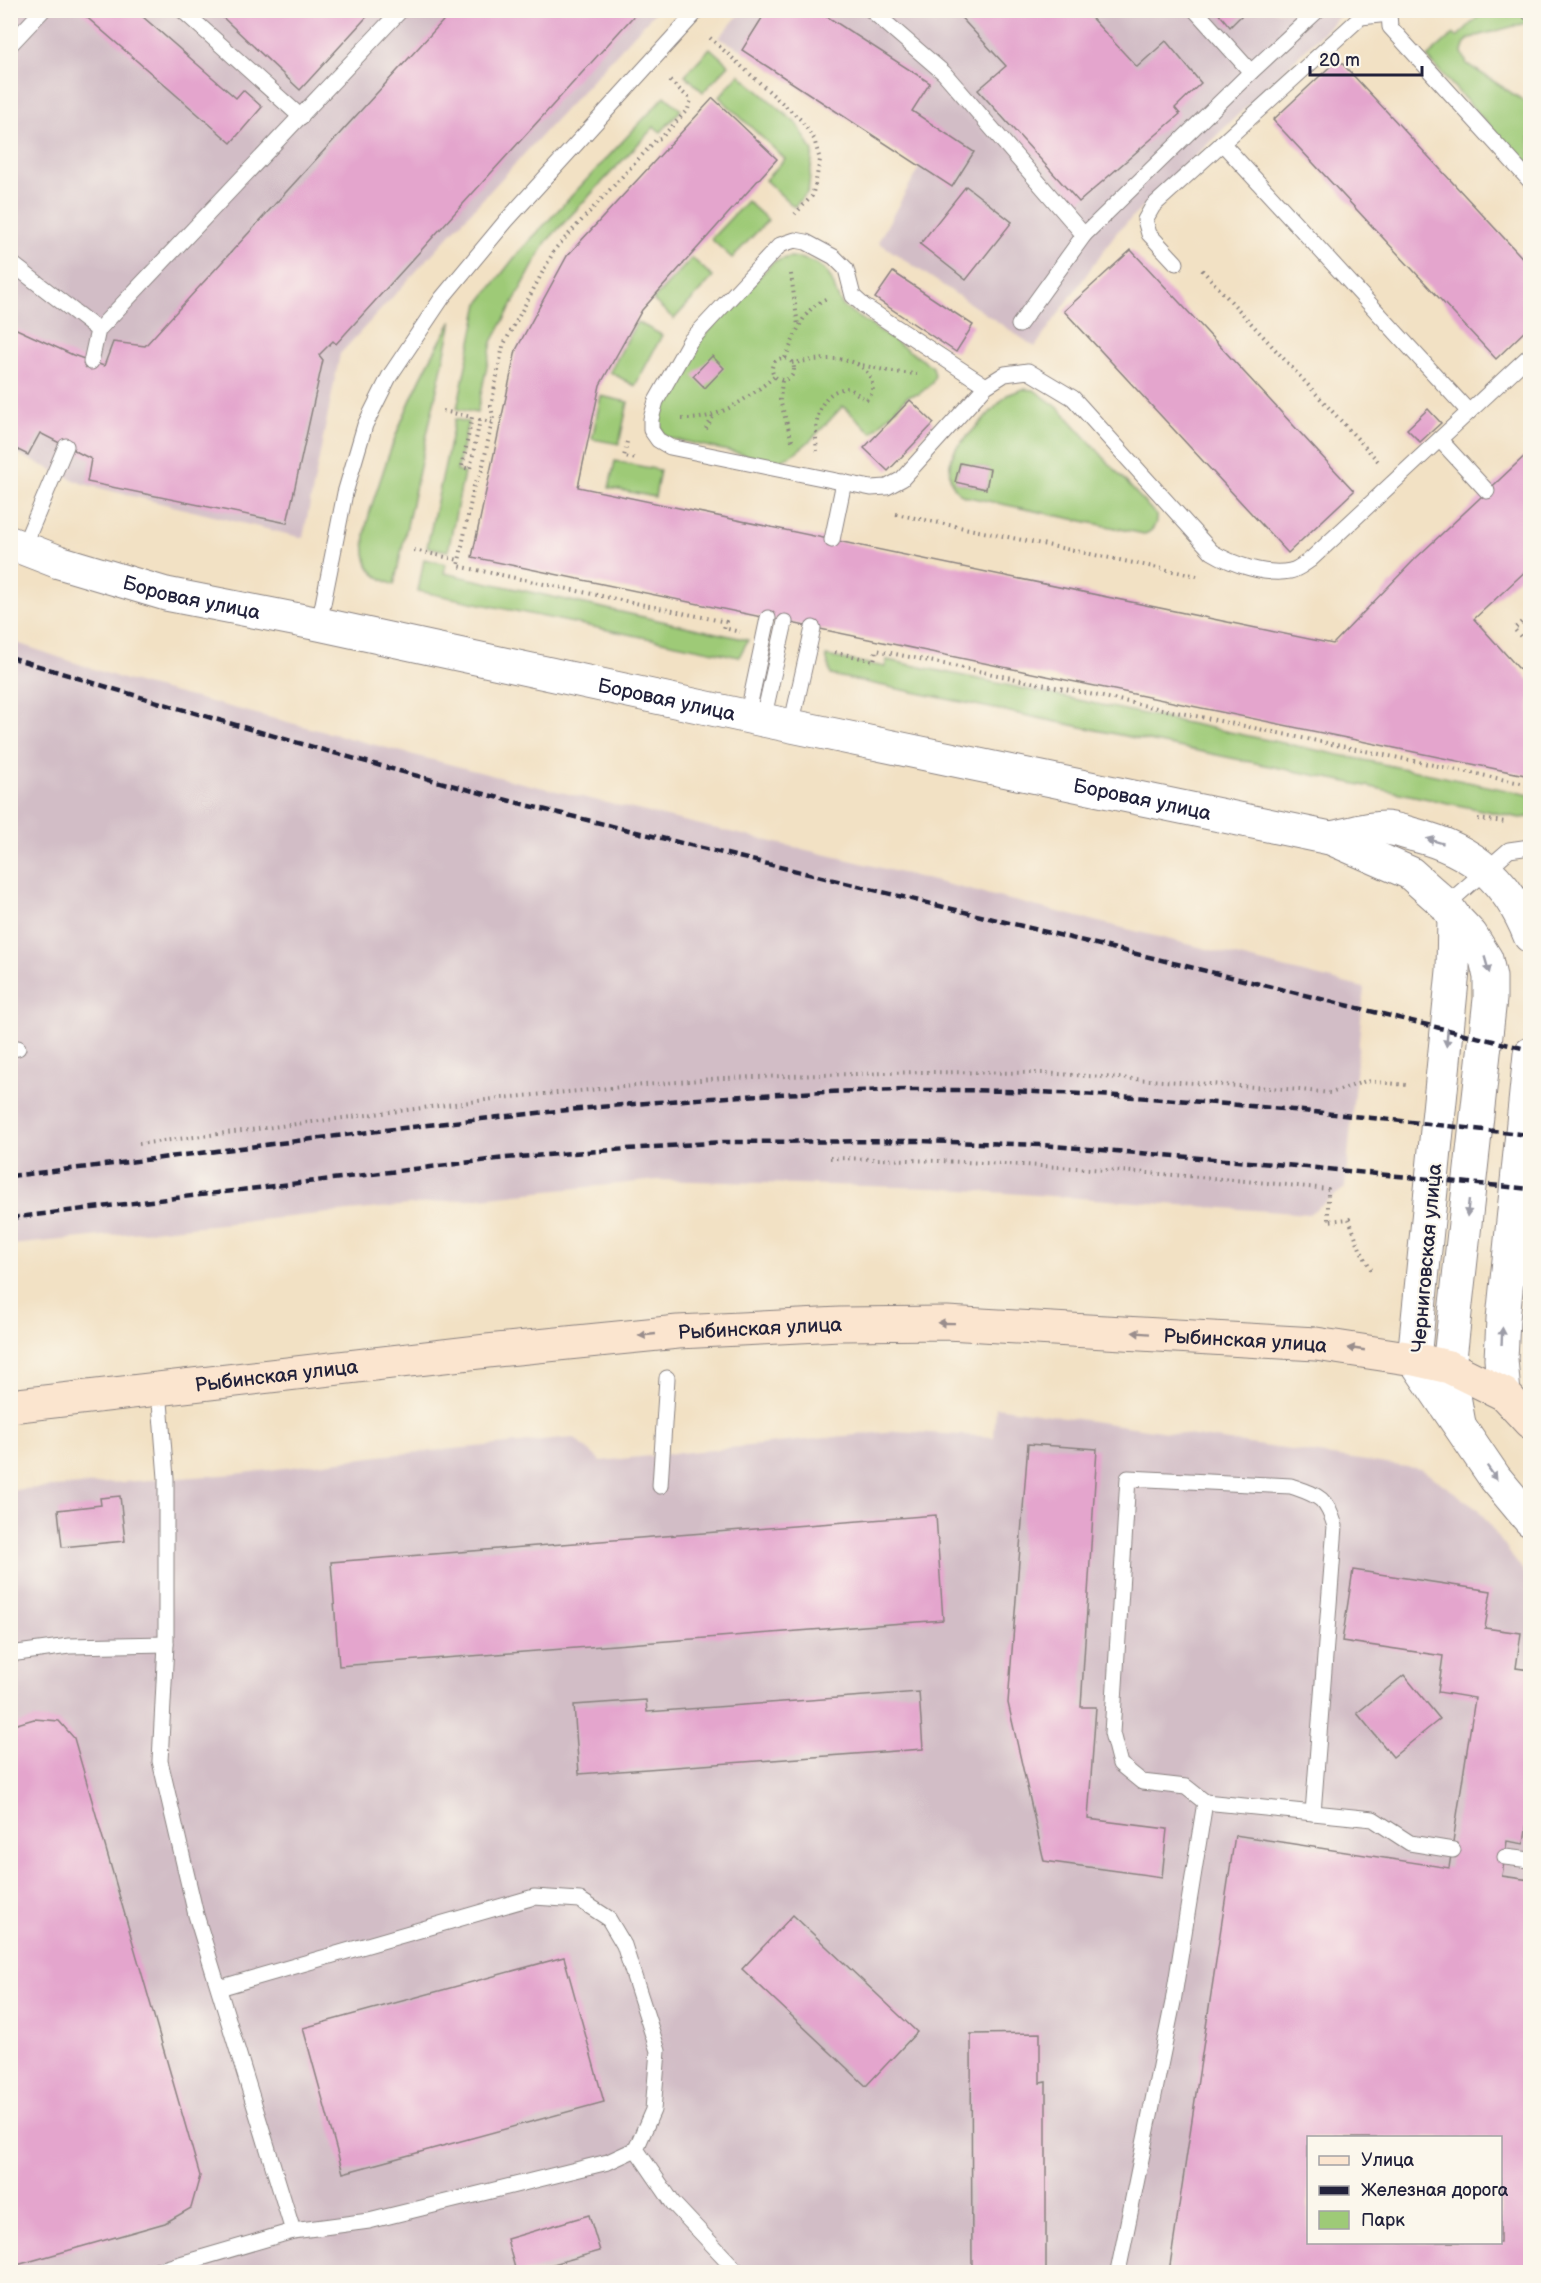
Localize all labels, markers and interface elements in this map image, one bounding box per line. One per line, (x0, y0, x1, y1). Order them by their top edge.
scale bar (1310, 39, 1422, 77)
text: 20 m (1319, 50, 1360, 71)
street label: Боровая улица (120, 571, 262, 625)
street label: Боровая улица (596, 674, 738, 727)
street label: Боровая улица (1071, 774, 1214, 826)
one-way arrow (1426, 836, 1444, 845)
one-way arrow (1482, 956, 1492, 974)
one-way arrow (1442, 1029, 1452, 1048)
street label: Черниговская улица (1407, 1162, 1447, 1354)
one-way arrow (1463, 1198, 1473, 1217)
street label: Рыбинская улица (677, 1313, 843, 1345)
one-way arrow (937, 1319, 956, 1328)
street label: Рыбинская улица (1162, 1324, 1329, 1359)
one-way arrow (1498, 1327, 1507, 1346)
one-way arrow (1132, 1328, 1151, 1338)
one-way arrow (637, 1330, 656, 1340)
one-way arrow (1347, 1345, 1366, 1354)
street label: Рыбинская улица (193, 1355, 360, 1398)
one-way arrow (1486, 1464, 1498, 1480)
legend (1307, 2136, 1502, 2244)
text: Улица (1361, 2150, 1415, 2171)
text: Железная дорога (1361, 2180, 1509, 2201)
text: Парк (1361, 2210, 1405, 2231)

